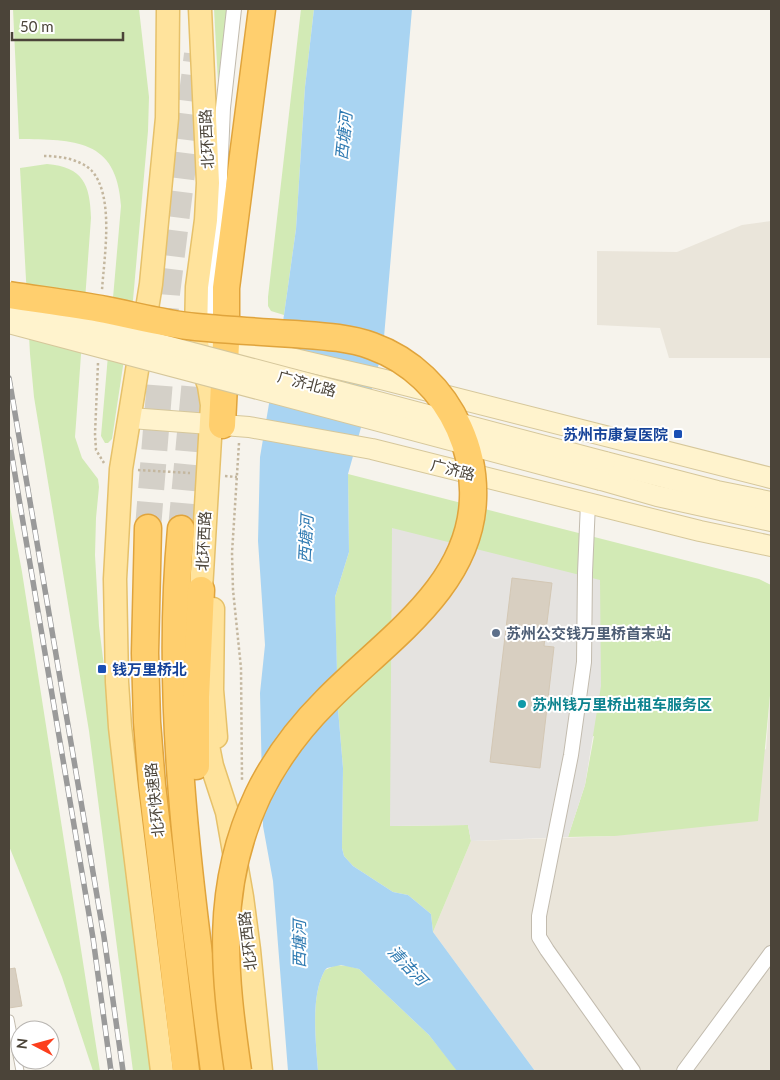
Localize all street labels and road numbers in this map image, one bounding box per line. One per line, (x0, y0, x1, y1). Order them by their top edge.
street label: 北环西路 (195, 109, 217, 169)
street label: 广济北路 (276, 367, 338, 399)
street label: 广济路 (429, 455, 477, 483)
street label: 北环西路 (192, 511, 214, 571)
street label: 北环快速路 (141, 762, 167, 838)
street label: 北环西路 (234, 910, 260, 972)

